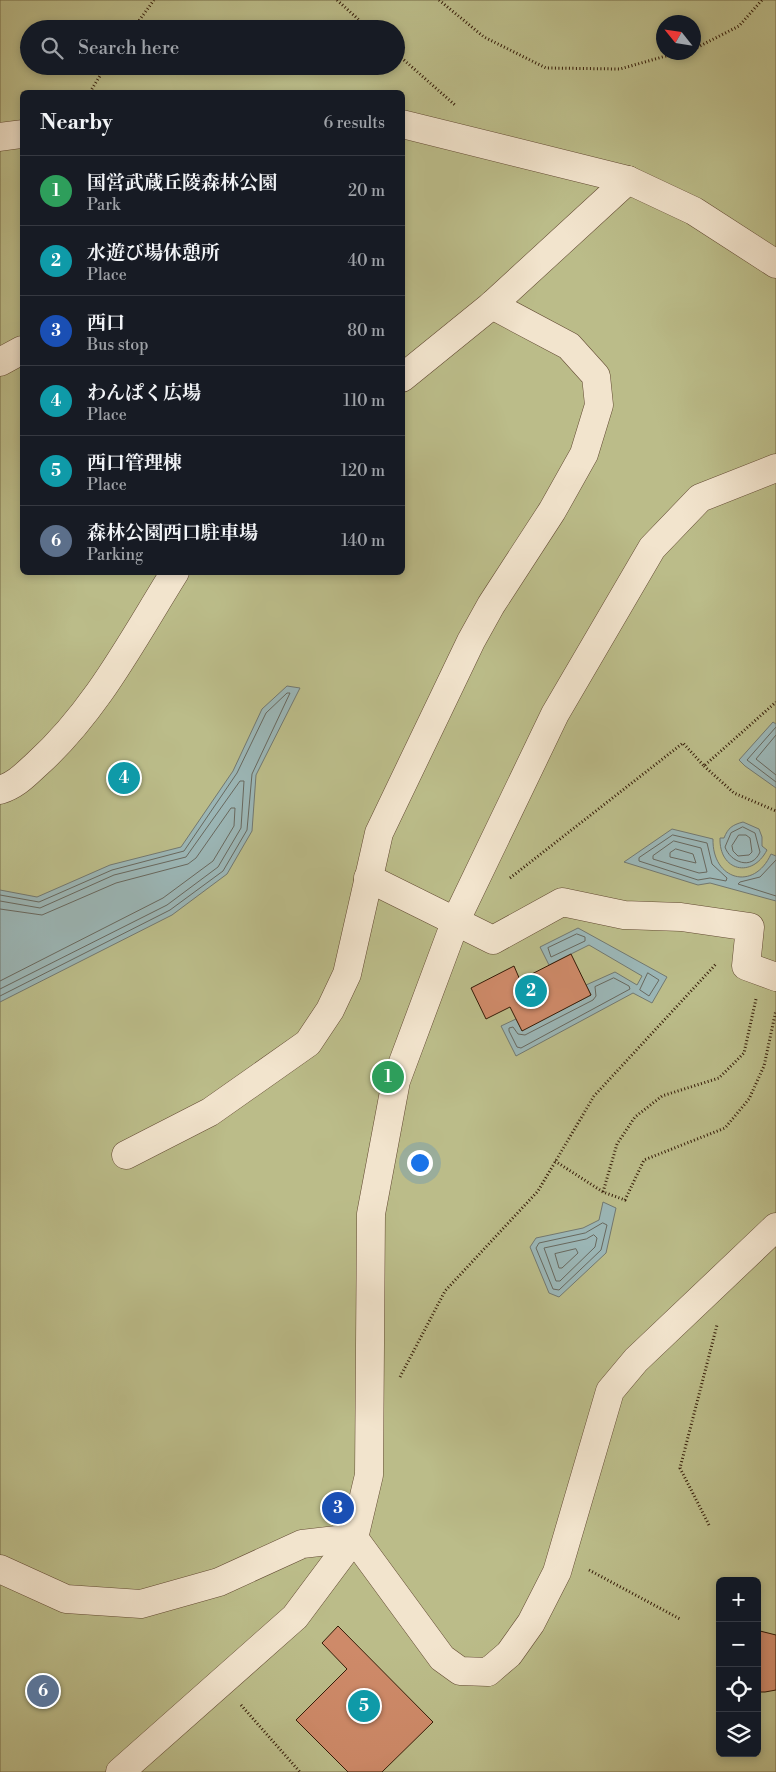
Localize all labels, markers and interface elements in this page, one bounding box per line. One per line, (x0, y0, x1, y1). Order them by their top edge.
north arrow (656, 15, 701, 60)
search box (20, 20, 405, 75)
icon: search (38, 34, 66, 62)
text: Search here (78, 36, 179, 60)
text: Nearby (40, 110, 113, 136)
text: 6 results (324, 113, 385, 133)
text: 国営武蔵丘陵森林公園 (87, 171, 277, 195)
text: 1 (52, 181, 60, 201)
text: 20 m (348, 181, 385, 201)
text: Park (87, 195, 120, 215)
text: 水遊び場休憩所 (87, 241, 220, 265)
text: 2 (51, 251, 61, 271)
text: 40 m (348, 251, 385, 271)
text: Place (87, 265, 127, 285)
text: 西口 (87, 311, 125, 335)
text: 3 (51, 321, 61, 341)
text: 80 m (347, 321, 385, 341)
text: Bus stop (87, 335, 149, 355)
text: わんぱく広場 (87, 381, 201, 405)
text: 4 (51, 391, 61, 411)
text: 110 m (343, 391, 385, 411)
text: Place (87, 405, 127, 425)
text: 西口管理棟 (87, 451, 182, 475)
text: 5 (51, 461, 61, 481)
text: 120 m (341, 461, 385, 481)
text: Place (87, 475, 127, 495)
text: 森林公園西口駐車場 (87, 521, 258, 545)
text: 6 (51, 531, 61, 551)
text: 140 m (341, 531, 385, 551)
text: Parking (87, 545, 143, 565)
pin: 4 (108, 759, 140, 797)
pin: 2 (515, 972, 547, 1010)
pin: 1 (372, 1058, 404, 1096)
your location (407, 1150, 433, 1176)
pin: 3 (322, 1489, 354, 1527)
map controls (716, 1577, 761, 1757)
button: + (716, 1577, 761, 1622)
button: − (716, 1622, 761, 1667)
button: locate (716, 1667, 761, 1712)
pin: 6 (27, 1672, 59, 1710)
pin: 5 (348, 1687, 380, 1725)
button: layers (716, 1712, 761, 1757)

